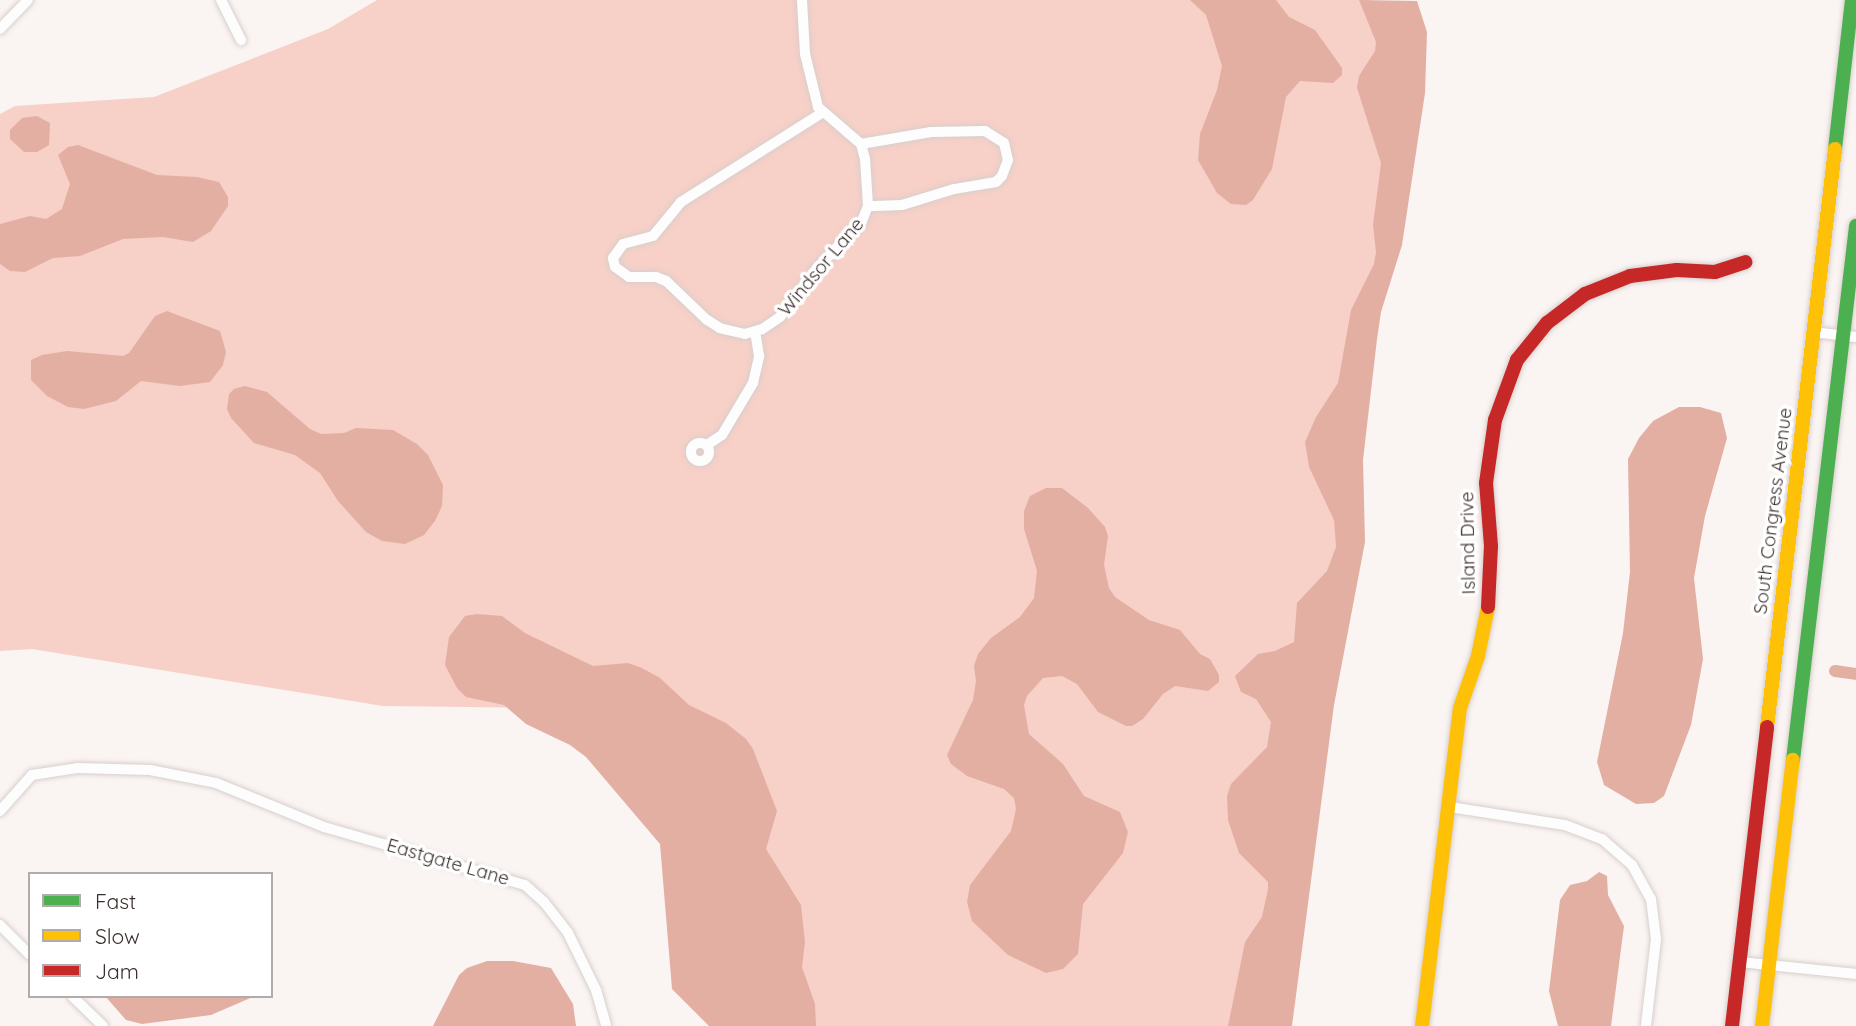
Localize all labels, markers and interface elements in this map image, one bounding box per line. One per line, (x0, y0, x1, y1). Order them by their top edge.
street label: Windsor Lane (773, 213, 869, 321)
street label: South Congress Avenue (1749, 407, 1797, 615)
street label: Island Drive (1456, 491, 1480, 595)
street label: Eastgate Lane (384, 834, 512, 890)
legend (28, 872, 273, 998)
text: Fast (95, 888, 136, 914)
text: Slow (95, 923, 140, 949)
text: Jam (95, 958, 139, 984)

